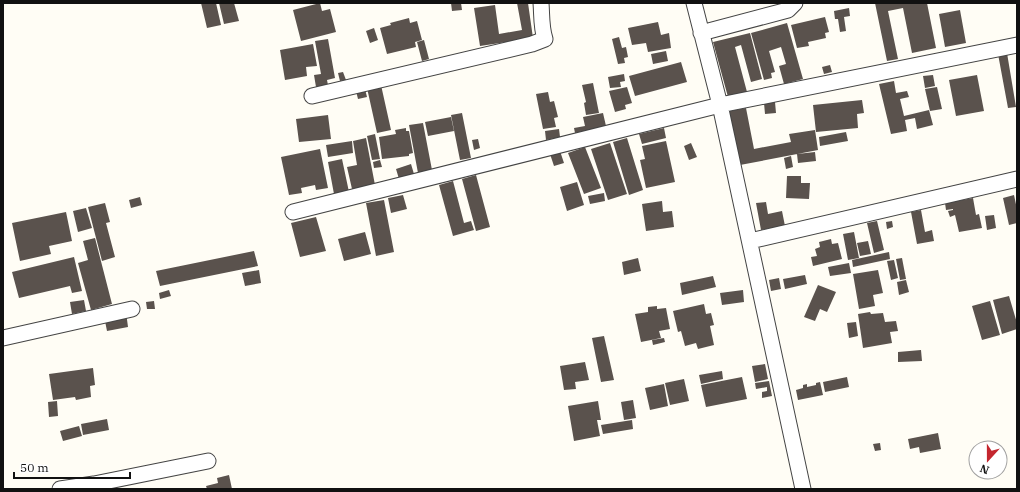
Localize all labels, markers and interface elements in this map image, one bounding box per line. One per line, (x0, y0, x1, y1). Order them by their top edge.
north arrow (968, 440, 1008, 480)
scale bar (14, 454, 130, 480)
text: 50 m (20, 460, 49, 475)
text: N (978, 461, 991, 477)

